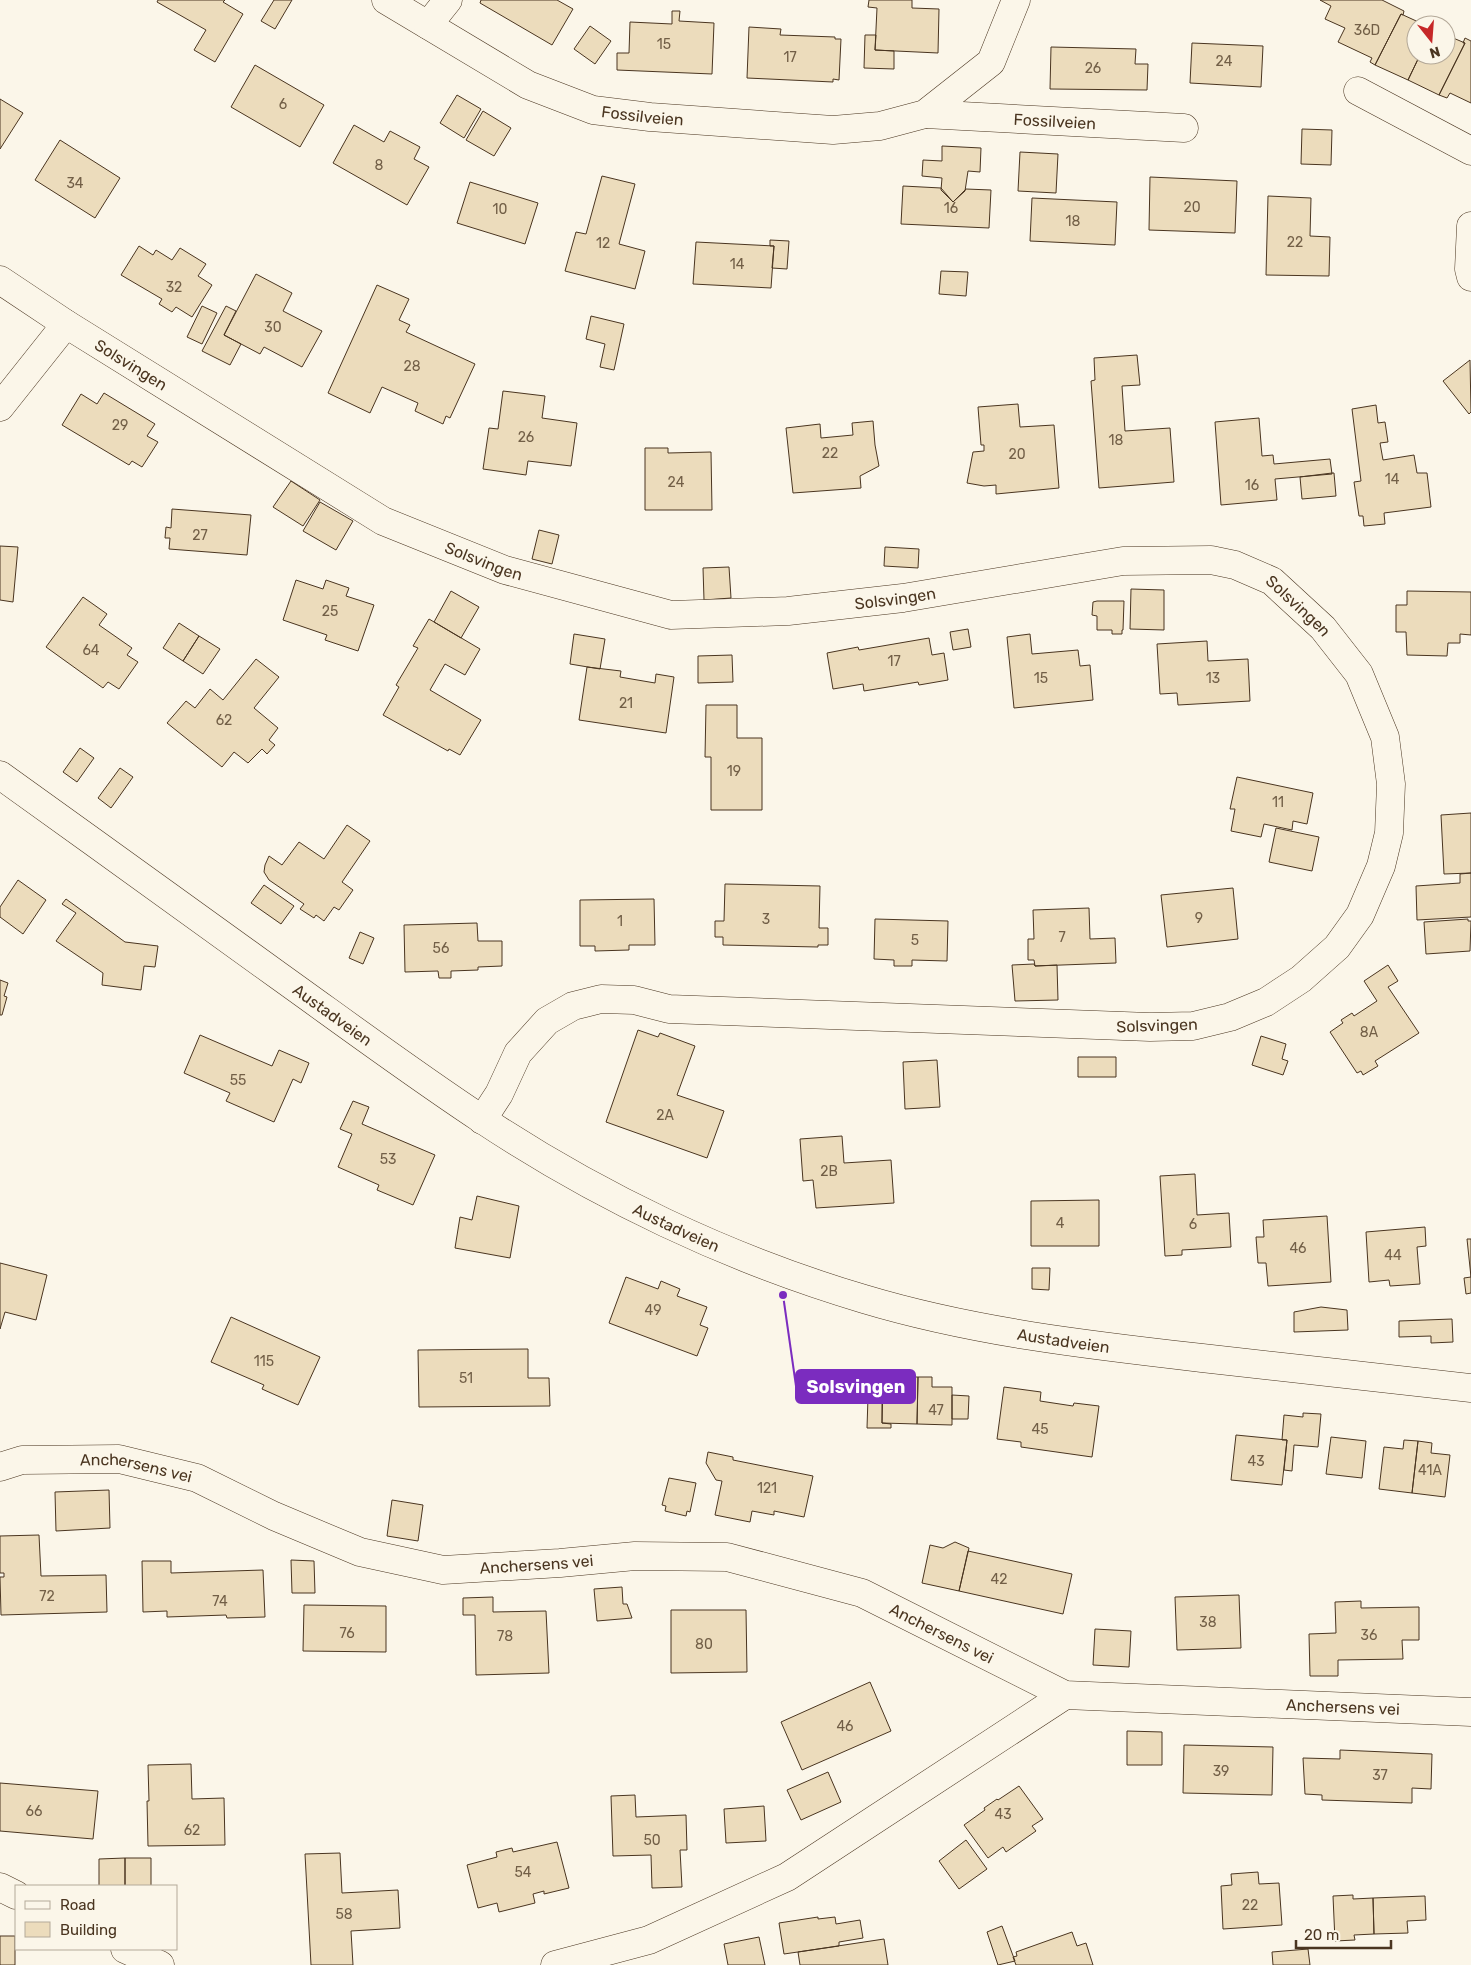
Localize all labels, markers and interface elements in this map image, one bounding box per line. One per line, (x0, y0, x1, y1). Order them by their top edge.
north arrow (1406, 15, 1456, 65)
house number: 36D (1354, 22, 1380, 39)
house number: 15 (657, 36, 671, 53)
text: N (1427, 42, 1442, 62)
house number: 17 (783, 49, 797, 66)
house number: 24 (1216, 53, 1233, 70)
house number: 26 (1085, 60, 1101, 77)
house number: 6 (279, 96, 287, 113)
street label: Fossilveien (600, 102, 684, 129)
street label: Fossilveien (1013, 110, 1097, 133)
house number: 8 (375, 157, 384, 174)
house number: 34 (66, 175, 84, 192)
house number: 20 (1183, 199, 1201, 216)
house number: 16 (944, 200, 958, 217)
house number: 10 (493, 201, 508, 218)
house number: 18 (1066, 213, 1081, 230)
house number: 22 (1287, 234, 1303, 251)
house number: 12 (596, 235, 610, 252)
house number: 14 (730, 256, 745, 273)
house number: 32 (166, 279, 182, 296)
house number: 30 (264, 319, 282, 336)
street label: Solsvingen (91, 335, 171, 395)
house number: 28 (403, 358, 421, 375)
house number: 29 (112, 417, 128, 434)
house number: 26 (518, 429, 534, 446)
house number: 18 (1109, 432, 1124, 449)
house number: 22 (822, 445, 838, 462)
house number: 20 (1008, 446, 1026, 463)
house number: 14 (1385, 471, 1400, 488)
house number: 24 (668, 474, 685, 491)
house number: 16 (1245, 477, 1259, 494)
house number: 27 (192, 527, 208, 544)
street label: Solsvingen (442, 538, 525, 584)
street label: Solsvingen (1262, 571, 1335, 640)
street label: Solsvingen (854, 584, 937, 613)
house number: 25 (322, 603, 338, 620)
house number: 64 (82, 642, 100, 659)
house number: 17 (887, 653, 901, 670)
house number: 15 (1034, 670, 1048, 687)
house number: 13 (1206, 670, 1220, 687)
house number: 21 (619, 695, 633, 712)
house number: 62 (216, 712, 232, 729)
house number: 19 (727, 763, 741, 780)
house number: 11 (1272, 794, 1284, 811)
house number: 9 (1195, 910, 1203, 927)
house number: 3 (762, 911, 770, 928)
house number: 1 (617, 913, 623, 930)
house number: 7 (1058, 929, 1066, 946)
house number: 5 (911, 932, 919, 949)
house number: 56 (433, 940, 449, 957)
street label: Austadveien (289, 980, 376, 1050)
street label: Solsvingen (1116, 1015, 1198, 1036)
house number: 8A (1360, 1024, 1379, 1041)
house number: 55 (230, 1072, 246, 1089)
house number: 2A (656, 1107, 674, 1124)
house number: 53 (380, 1151, 396, 1168)
house number: 2B (820, 1163, 838, 1180)
street label: Austadveien (630, 1200, 722, 1256)
house number: 4 (1056, 1215, 1065, 1232)
house number: 6 (1189, 1216, 1197, 1233)
house number: 46 (1289, 1240, 1307, 1257)
house number: 44 (1384, 1247, 1402, 1264)
house number: 49 (645, 1302, 661, 1319)
street label: Austadveien (1016, 1325, 1111, 1357)
house number: 115 (254, 1353, 274, 1370)
house number: 51 (459, 1370, 473, 1387)
callout: Solsvingen (796, 1370, 915, 1403)
text: Solsvingen (807, 1376, 905, 1398)
house number: 47 (928, 1402, 944, 1419)
house number: 45 (1031, 1421, 1049, 1438)
street label: Anchersens vei (80, 1450, 194, 1486)
house number: 43 (1247, 1453, 1265, 1470)
house number: 41A (1418, 1462, 1443, 1479)
house number: 121 (757, 1480, 777, 1497)
street label: Anchersens vei (479, 1551, 594, 1578)
house number: 42 (991, 1571, 1007, 1588)
house number: 72 (39, 1588, 55, 1605)
house number: 74 (212, 1593, 228, 1610)
street label: Anchersens vei (886, 1599, 997, 1668)
house number: 38 (1199, 1614, 1217, 1631)
house number: 76 (339, 1625, 355, 1642)
house number: 36 (1361, 1627, 1377, 1644)
house number: 78 (497, 1628, 513, 1645)
house number: 80 (695, 1636, 713, 1653)
street label: Anchersens vei (1286, 1695, 1400, 1719)
house number: 46 (836, 1718, 854, 1735)
house number: 39 (1213, 1763, 1229, 1780)
house number: 37 (1372, 1767, 1388, 1784)
house number: 66 (26, 1803, 42, 1820)
house number: 43 (994, 1806, 1012, 1823)
house number: 62 (184, 1822, 200, 1839)
house number: 50 (643, 1832, 661, 1849)
house number: 54 (514, 1864, 532, 1881)
legend (15, 1885, 178, 1950)
text: Road (60, 1896, 96, 1914)
house number: 22 (1242, 1897, 1258, 1914)
house number: 58 (335, 1906, 353, 1923)
scale bar (1296, 1918, 1391, 1950)
text: Building (60, 1921, 117, 1939)
text: 20 m (1304, 1926, 1339, 1944)

